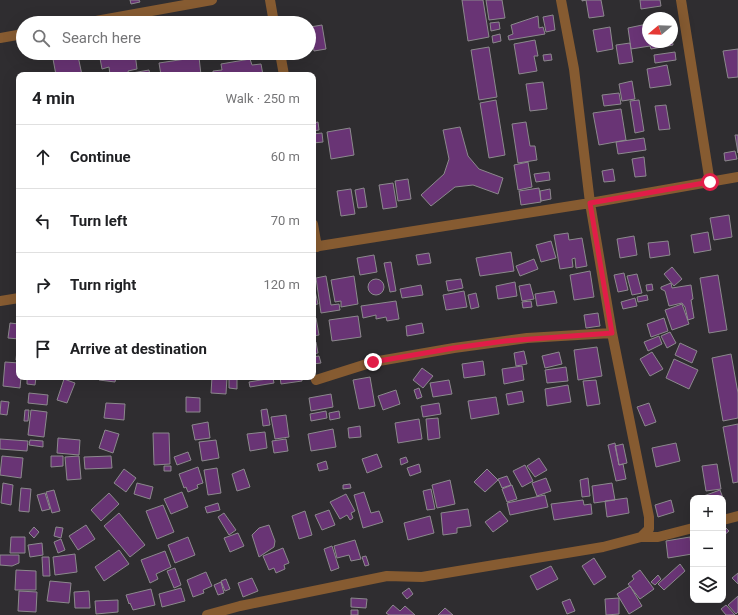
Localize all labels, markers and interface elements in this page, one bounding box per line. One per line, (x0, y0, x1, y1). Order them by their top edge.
north arrow (642, 12, 678, 48)
search box (16, 16, 316, 60)
icon: search (30, 27, 52, 49)
text: Search here (62, 29, 141, 47)
text: 4 min (32, 88, 75, 108)
text: Walk · 250 m (225, 91, 300, 106)
icon: ahead (32, 146, 54, 168)
text: Continue (70, 148, 131, 166)
text: 60 m (271, 149, 300, 164)
route start (701, 173, 719, 191)
icon: left (32, 210, 54, 232)
text: Turn left (70, 212, 127, 230)
text: 70 m (271, 213, 300, 228)
icon: right (32, 274, 54, 296)
text: Turn right (70, 276, 136, 294)
text: 120 m (263, 277, 300, 292)
icon: arrive (32, 338, 54, 360)
text: Arrive at destination (70, 340, 207, 358)
route end (364, 353, 382, 371)
map controls (690, 495, 726, 603)
button: + (690, 495, 726, 531)
button: − (690, 531, 726, 567)
button: layers (690, 567, 726, 603)

